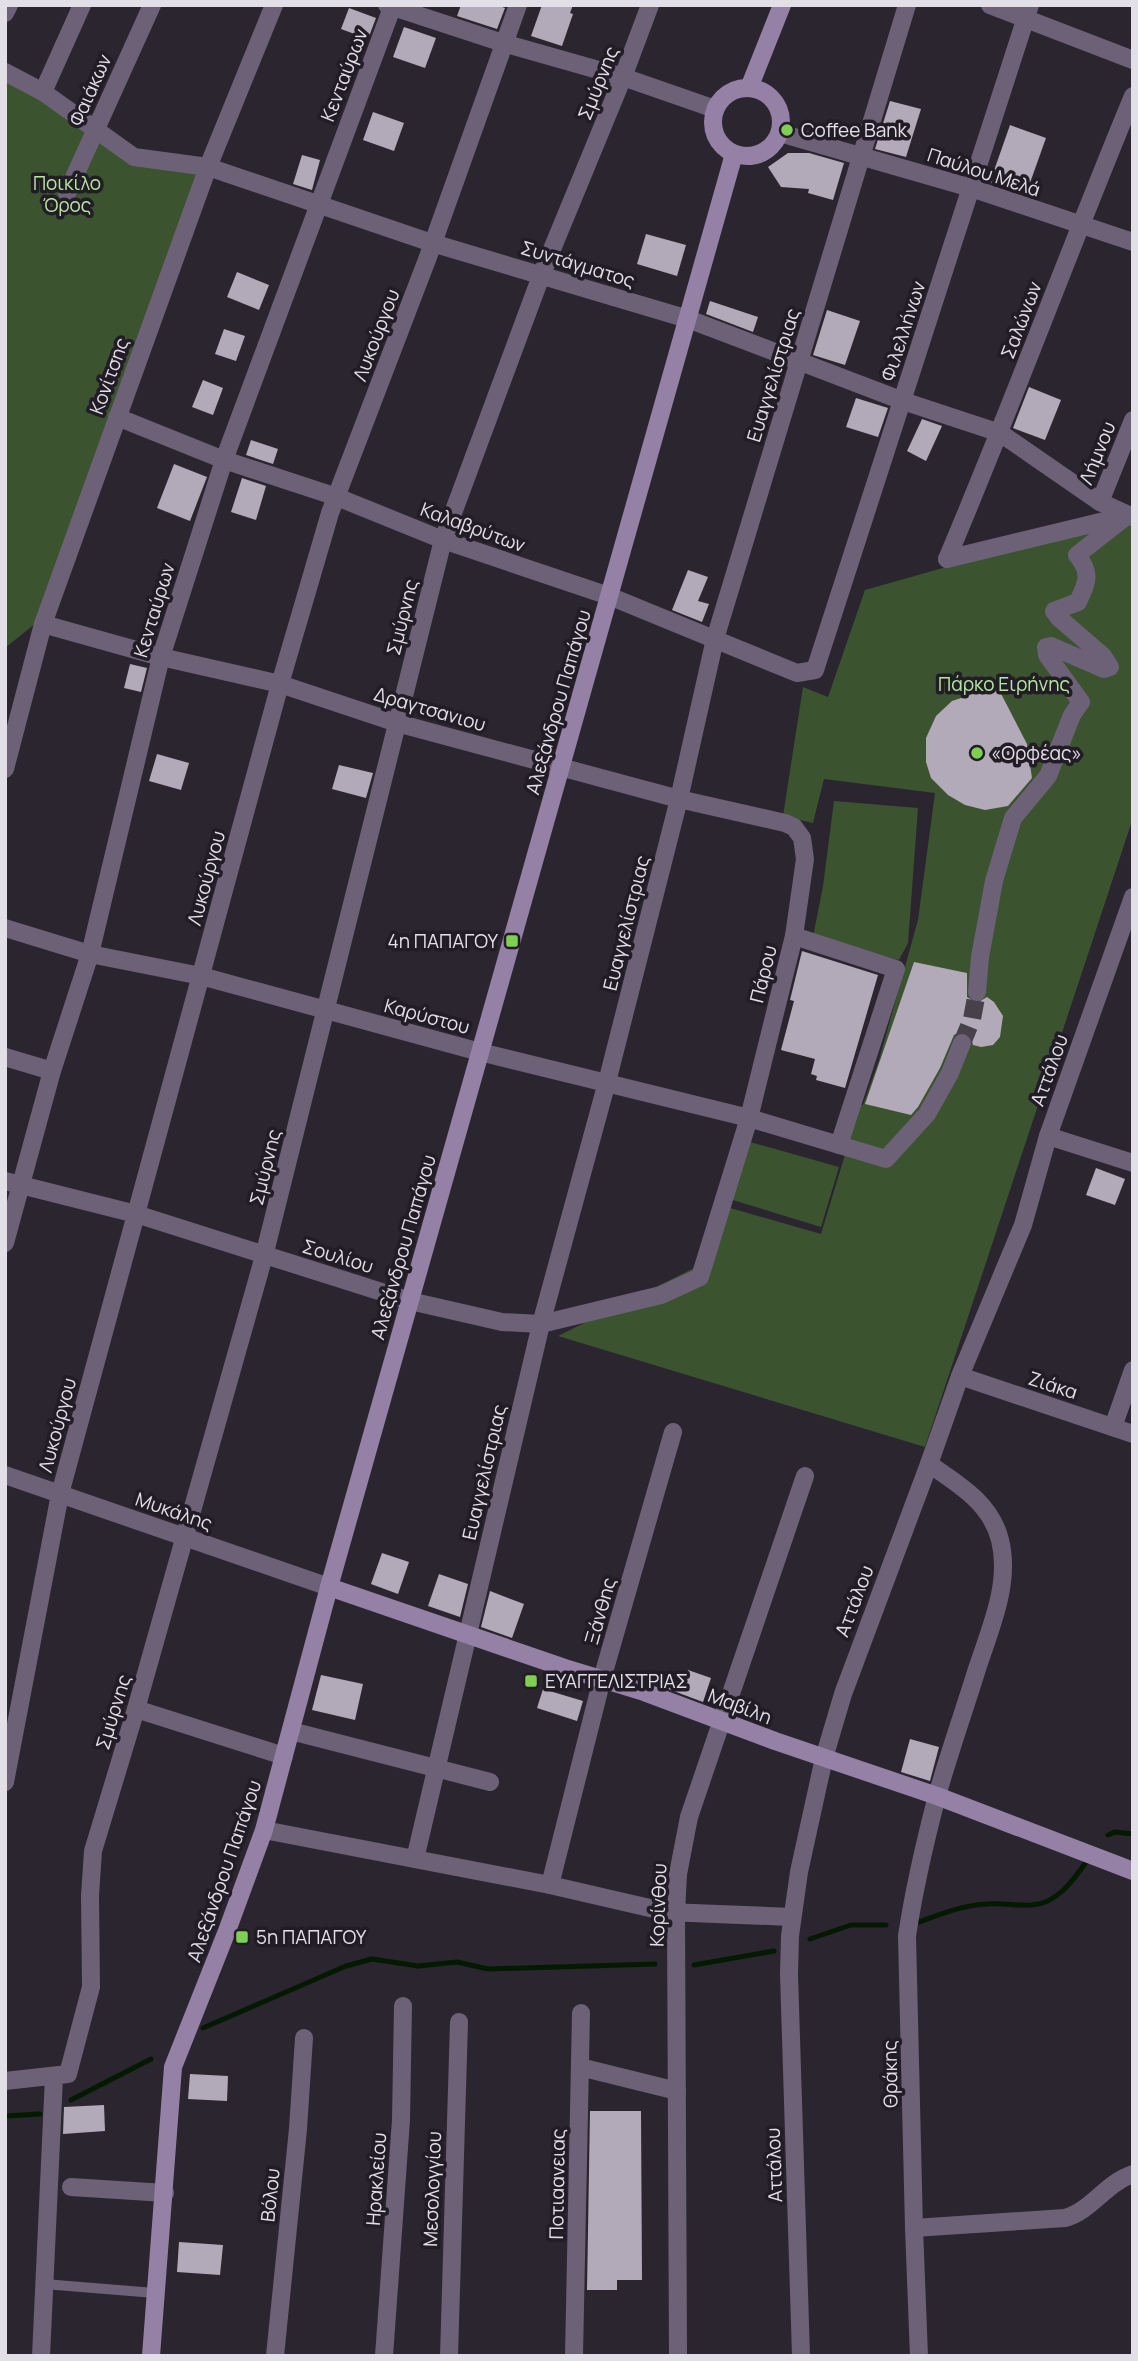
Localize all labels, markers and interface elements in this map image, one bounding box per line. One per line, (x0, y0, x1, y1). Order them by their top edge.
street label: Κενταύρων (314, 24, 374, 125)
street label: Σμύρνης (571, 42, 625, 124)
street label: Φαιάκων (63, 50, 117, 130)
place label: Coffee Bank (801, 117, 908, 143)
marker: Coffee Bank (779, 122, 795, 138)
street label: Παύλου Μελά (924, 142, 1044, 202)
park label: Ποικίλο Όρος (33, 170, 101, 218)
street label: Συντάγματος (518, 234, 638, 294)
street label: Φιλελλήνων (875, 277, 932, 384)
street label: Σαλώνων (994, 277, 1048, 362)
street label: Λυκούργου (347, 285, 405, 385)
street label: Ευαγγελίστριας (740, 305, 806, 445)
street label: Κονίτσης (83, 334, 135, 418)
street label: Λήμνου (1073, 418, 1121, 488)
street label: Καλαβρύτων (417, 496, 529, 558)
street label: Κενταύρων (127, 559, 181, 660)
street label: Σμύρνης (380, 576, 424, 658)
street label: Αλεξάνδρου Παπάγου (519, 607, 597, 797)
park label: Πάρκο Ειρήνης (938, 671, 1070, 697)
street label: Δραγτσανιου (371, 681, 489, 737)
place label: «Ορφέας» (991, 740, 1082, 766)
marker: «Ορφέας» (969, 745, 985, 761)
street label: Λυκούργου (181, 828, 231, 928)
street label: Ευαγγελίστριας (597, 853, 655, 993)
place label: 4η ΠΑΠΑΓΟΥ (388, 928, 498, 954)
marker: 4η ΠΑΠΑΓΟΥ (504, 933, 520, 949)
street label: Πάρου (743, 943, 783, 1005)
street label: Καρύστου (381, 992, 473, 1040)
street label: Αττάλου (1024, 1030, 1074, 1110)
street label: Σμύρνης (243, 1126, 287, 1208)
street label: Αλεξάνδρου Παπάγου (364, 1152, 442, 1342)
street label: Σουλίου (299, 1233, 377, 1279)
street label: Ζιάκα (1025, 1365, 1081, 1405)
street label: Λυκούργου (32, 1375, 82, 1475)
street label: Ευαγγελίστριας (456, 1402, 512, 1542)
street label: Μυκάλης (132, 1486, 216, 1536)
street label: Αττάλου (828, 1561, 880, 1641)
street label: Ξάνθης (578, 1574, 622, 1648)
place label: ΕΥΑΓΓΕΛΙΣΤΡΙΑΣ (545, 1668, 688, 1694)
street label: Σμύρνης (89, 1671, 137, 1753)
marker: ΕΥΑΓΓΕΛΙΣΤΡΙΑΣ (523, 1673, 539, 1689)
street label: Μαβίλη (704, 1682, 776, 1730)
street label: Αλεξάνδρου Παπάγου (181, 1776, 267, 1966)
street label: Κορίνθου (644, 1863, 672, 1947)
place label: 5η ΠΑΠΑΓΟΥ (256, 1924, 367, 1950)
marker: 5η ΠΑΠΑΓΟΥ (234, 1929, 250, 1945)
street label: Θράκης (876, 2040, 904, 2108)
street label: Αττάλου (760, 2127, 788, 2203)
street label: Ποτιαανειας (543, 2128, 571, 2240)
street label: Ηρακλείου (360, 2131, 392, 2227)
street label: Μεσολογγίου (417, 2131, 447, 2247)
street label: Βόλου (254, 2167, 286, 2223)

